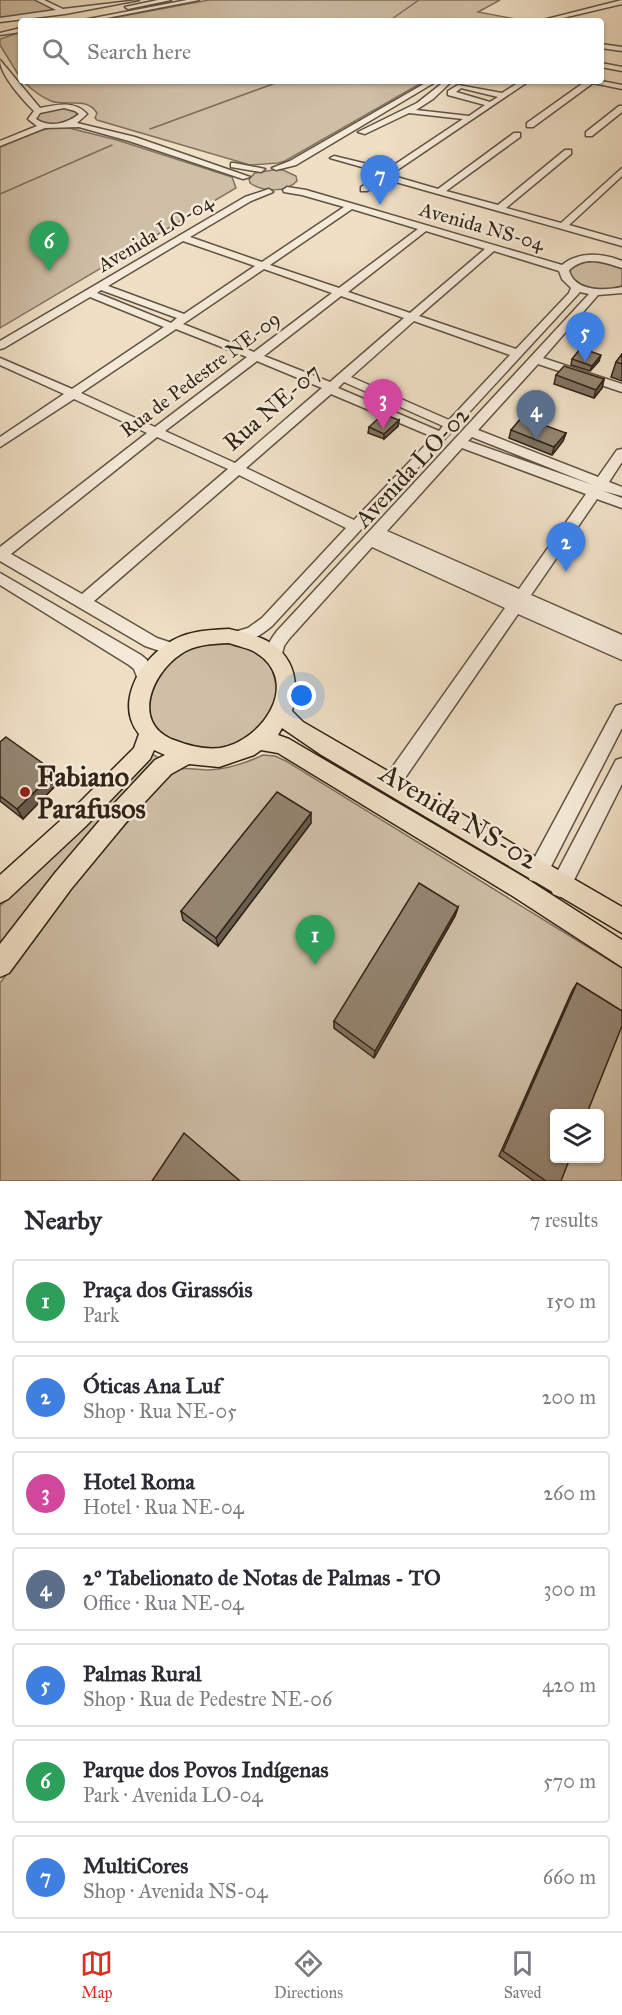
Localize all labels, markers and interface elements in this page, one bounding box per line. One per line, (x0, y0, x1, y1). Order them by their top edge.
search box (18, 18, 604, 84)
icon: search (39, 35, 72, 68)
text: Search here (87, 38, 191, 65)
pin: 7 (360, 156, 400, 205)
street label: Avenida LO-04 (92, 189, 218, 277)
street label: Avenida NS-04 (416, 196, 548, 256)
pin: 6 (29, 222, 68, 271)
street label: Rua de Pedestre NE-09 (115, 306, 285, 442)
pin: 5 (566, 312, 604, 362)
street label: Rua NE-07 (217, 357, 327, 457)
pin: 3 (364, 380, 403, 429)
pin: 4 (516, 390, 556, 440)
street label: Avenida LO-02 (348, 400, 476, 535)
pin: 2 (546, 522, 586, 572)
your location (287, 681, 316, 710)
street label: Avenida NS-02 (373, 755, 545, 877)
place label: Fabiano Parafusos (37, 759, 146, 826)
marker: Fabiano Parafusos (18, 785, 32, 799)
pin: 1 (296, 916, 334, 965)
map controls (550, 1109, 604, 1163)
button: layers (550, 1109, 604, 1163)
text: Nearby (24, 1204, 102, 1236)
text: 7 results (530, 1208, 598, 1232)
text: Praça dos Girassóis (83, 1276, 252, 1303)
text: 1 (42, 1289, 49, 1313)
text: 150 m (546, 1289, 596, 1313)
text: Park (83, 1303, 119, 1327)
text: Óticas Ana Luf (83, 1372, 221, 1399)
text: 2 (41, 1385, 50, 1409)
text: 200 m (542, 1385, 596, 1409)
text: Shop · Rua NE-05 (83, 1399, 237, 1423)
text: Hotel Roma (83, 1468, 195, 1495)
text: 3 (42, 1481, 50, 1505)
text: 260 m (543, 1481, 596, 1505)
text: Hotel · Rua NE-04 (83, 1495, 244, 1519)
text: 2º Tabelionato de Notas de Palmas - TO (83, 1564, 441, 1591)
text: 4 (40, 1577, 51, 1601)
text: 300 m (544, 1577, 596, 1601)
text: Office · Rua NE-04 (83, 1591, 243, 1615)
text: Palmas Rural (83, 1660, 201, 1687)
text: 5 (41, 1673, 50, 1697)
text: 420 m (542, 1673, 596, 1697)
text: Shop · Rua de Pedestre NE-06 (83, 1687, 332, 1711)
text: Parque dos Povos Indígenas (83, 1756, 328, 1783)
text: 6 (40, 1769, 51, 1793)
text: 570 m (543, 1769, 596, 1793)
text: Park · Avenida LO-04 (83, 1783, 263, 1807)
text: MultiCores (83, 1852, 188, 1879)
text: 7 (40, 1865, 51, 1889)
text: 660 m (543, 1865, 596, 1889)
text: Shop · Avenida NS-04 (83, 1879, 267, 1903)
tab: Map (80, 1947, 113, 2002)
tab: Directions (274, 1947, 343, 2002)
tab: Saved (504, 1947, 542, 2002)

